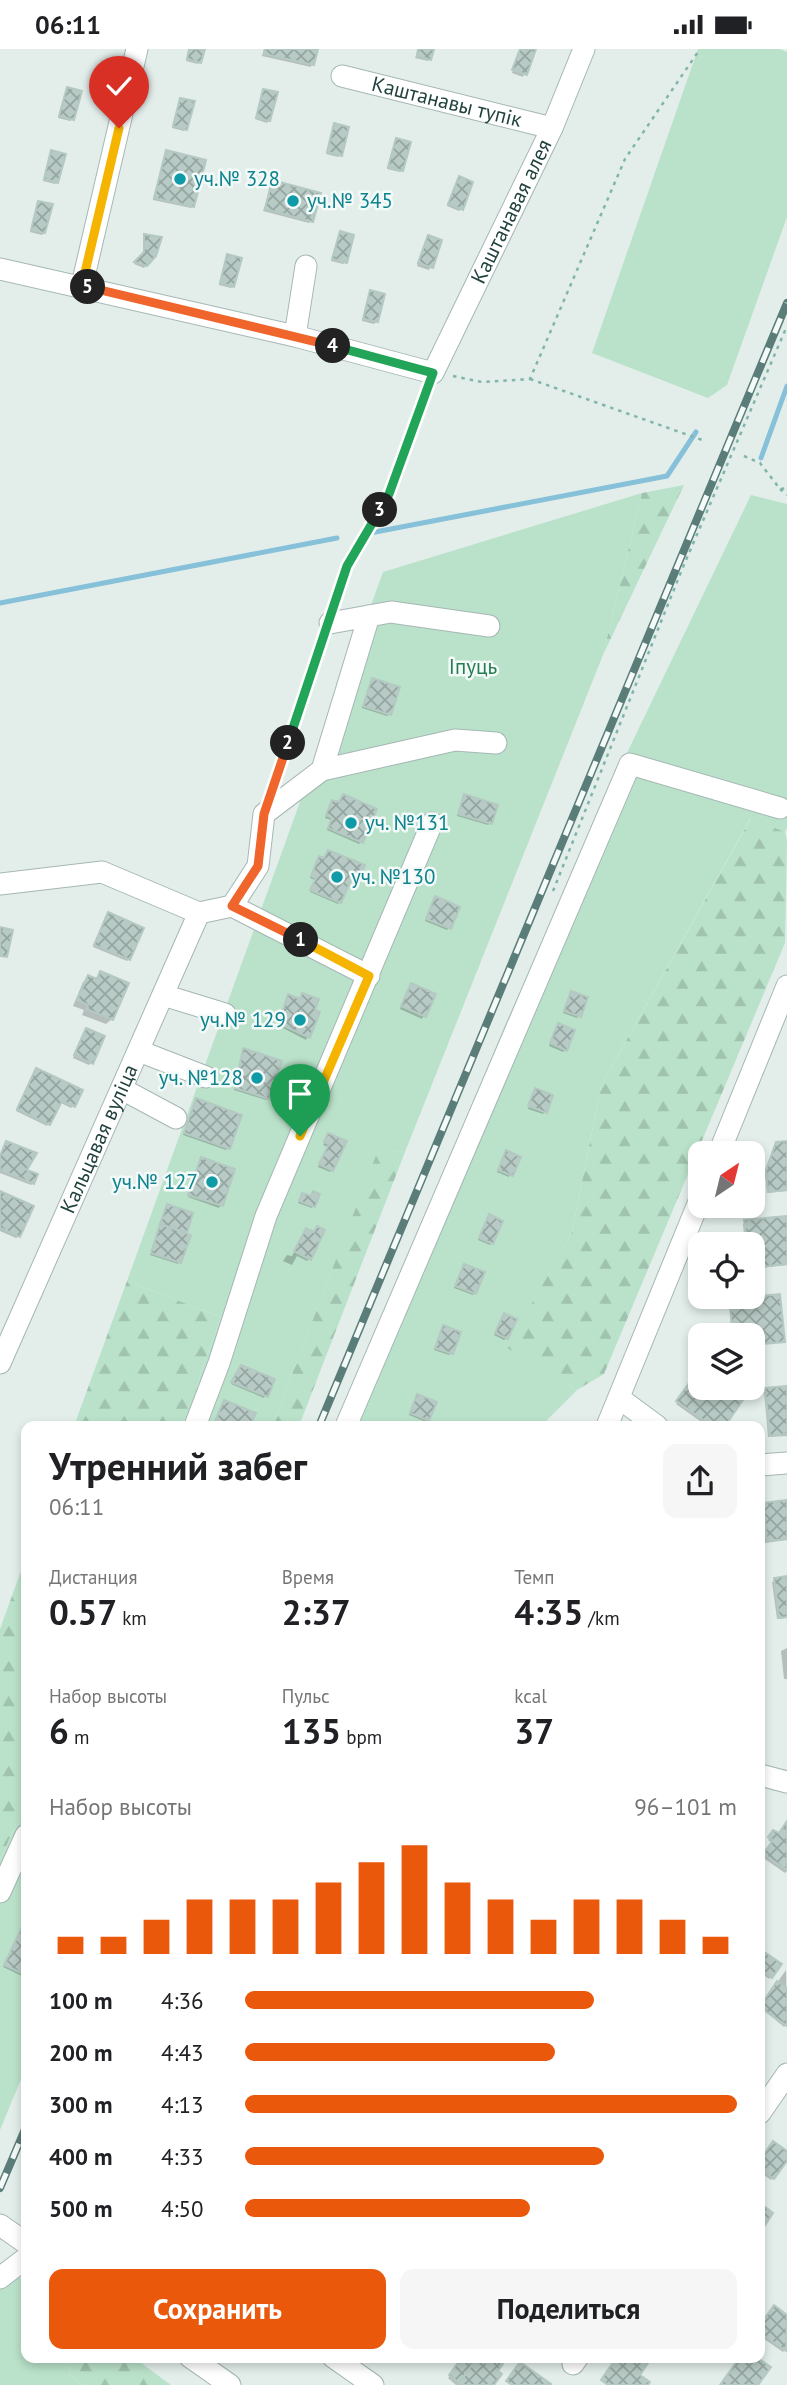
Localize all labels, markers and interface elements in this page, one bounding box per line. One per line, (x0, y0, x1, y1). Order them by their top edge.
text: 06:11 (35, 8, 101, 41)
pin (89, 56, 149, 128)
icon: check (100, 67, 138, 105)
street label: Каштанавы тупік (369, 70, 525, 133)
street label: Каштанавая алея (464, 135, 558, 288)
place label: уч.№ 328 (194, 165, 280, 192)
marker: уч.№ 328 (172, 171, 188, 187)
place label: уч.№ 345 (307, 187, 393, 214)
marker: уч.№ 345 (285, 193, 301, 209)
pin: 5 (70, 269, 106, 305)
text: 5 (82, 274, 93, 298)
pin: 4 (316, 329, 350, 363)
text: 4 (327, 333, 338, 357)
pin: 3 (362, 493, 398, 527)
text: 3 (374, 497, 385, 521)
park label: Іпуць (449, 653, 497, 680)
pin: 2 (270, 725, 306, 761)
text: 2 (282, 730, 293, 754)
place label: уч. №131 (365, 809, 449, 836)
marker: уч. №131 (343, 815, 359, 831)
place label: уч. №130 (351, 863, 435, 890)
marker: уч. №130 (329, 869, 345, 885)
pin: 1 (284, 923, 318, 957)
text: 1 (295, 927, 306, 951)
place label: уч.№ 129 (200, 1006, 286, 1033)
marker: уч.№ 129 (292, 1012, 308, 1028)
street label: Кальцавая вуліца (54, 1060, 143, 1217)
place label: уч. №128 (159, 1064, 243, 1091)
pin (270, 1064, 330, 1136)
marker: уч. №128 (249, 1070, 265, 1086)
icon: arrive (281, 1075, 319, 1113)
north arrow (688, 1141, 765, 1218)
map controls (688, 1141, 765, 1400)
place label: уч.№ 127 (112, 1168, 198, 1195)
marker: уч.№ 127 (204, 1174, 220, 1190)
button: locate (688, 1232, 765, 1309)
button: layers (688, 1323, 765, 1400)
text: Утренний забег (49, 1441, 307, 1490)
button: share (663, 1444, 737, 1518)
text: 06:11 (49, 1492, 104, 1521)
text: Дистанция (49, 1565, 137, 1589)
text: Время (282, 1565, 334, 1589)
text: Темп (514, 1565, 555, 1589)
text: 0.57 (49, 1589, 117, 1635)
text: 2:37 (282, 1589, 351, 1635)
text: 4:35 (514, 1589, 583, 1635)
text: km (117, 1606, 147, 1630)
text: /km (583, 1606, 620, 1630)
text: Набор высоты (49, 1684, 167, 1708)
text: Пульс (282, 1684, 330, 1708)
text: kcal (514, 1684, 547, 1708)
text: 6 (49, 1708, 69, 1754)
text: 135 (282, 1708, 341, 1754)
text: 37 (514, 1708, 554, 1754)
text: m (69, 1725, 89, 1749)
text: bpm (341, 1725, 382, 1749)
text: Набор высоты (49, 1792, 192, 1821)
text: 96–101 m (634, 1792, 737, 1821)
text: 100 m (49, 1986, 112, 2015)
text: 4:36 (161, 1986, 204, 2015)
text: 200 m (49, 2038, 112, 2067)
text: 4:43 (161, 2038, 204, 2067)
text: 300 m (49, 2090, 112, 2119)
text: 4:13 (161, 2090, 204, 2119)
text: 400 m (49, 2142, 112, 2171)
text: 4:33 (161, 2142, 204, 2171)
text: 500 m (49, 2194, 112, 2223)
text: 4:50 (161, 2194, 204, 2223)
button: Сохранить (49, 2269, 386, 2349)
button: Поделиться (400, 2269, 737, 2349)

